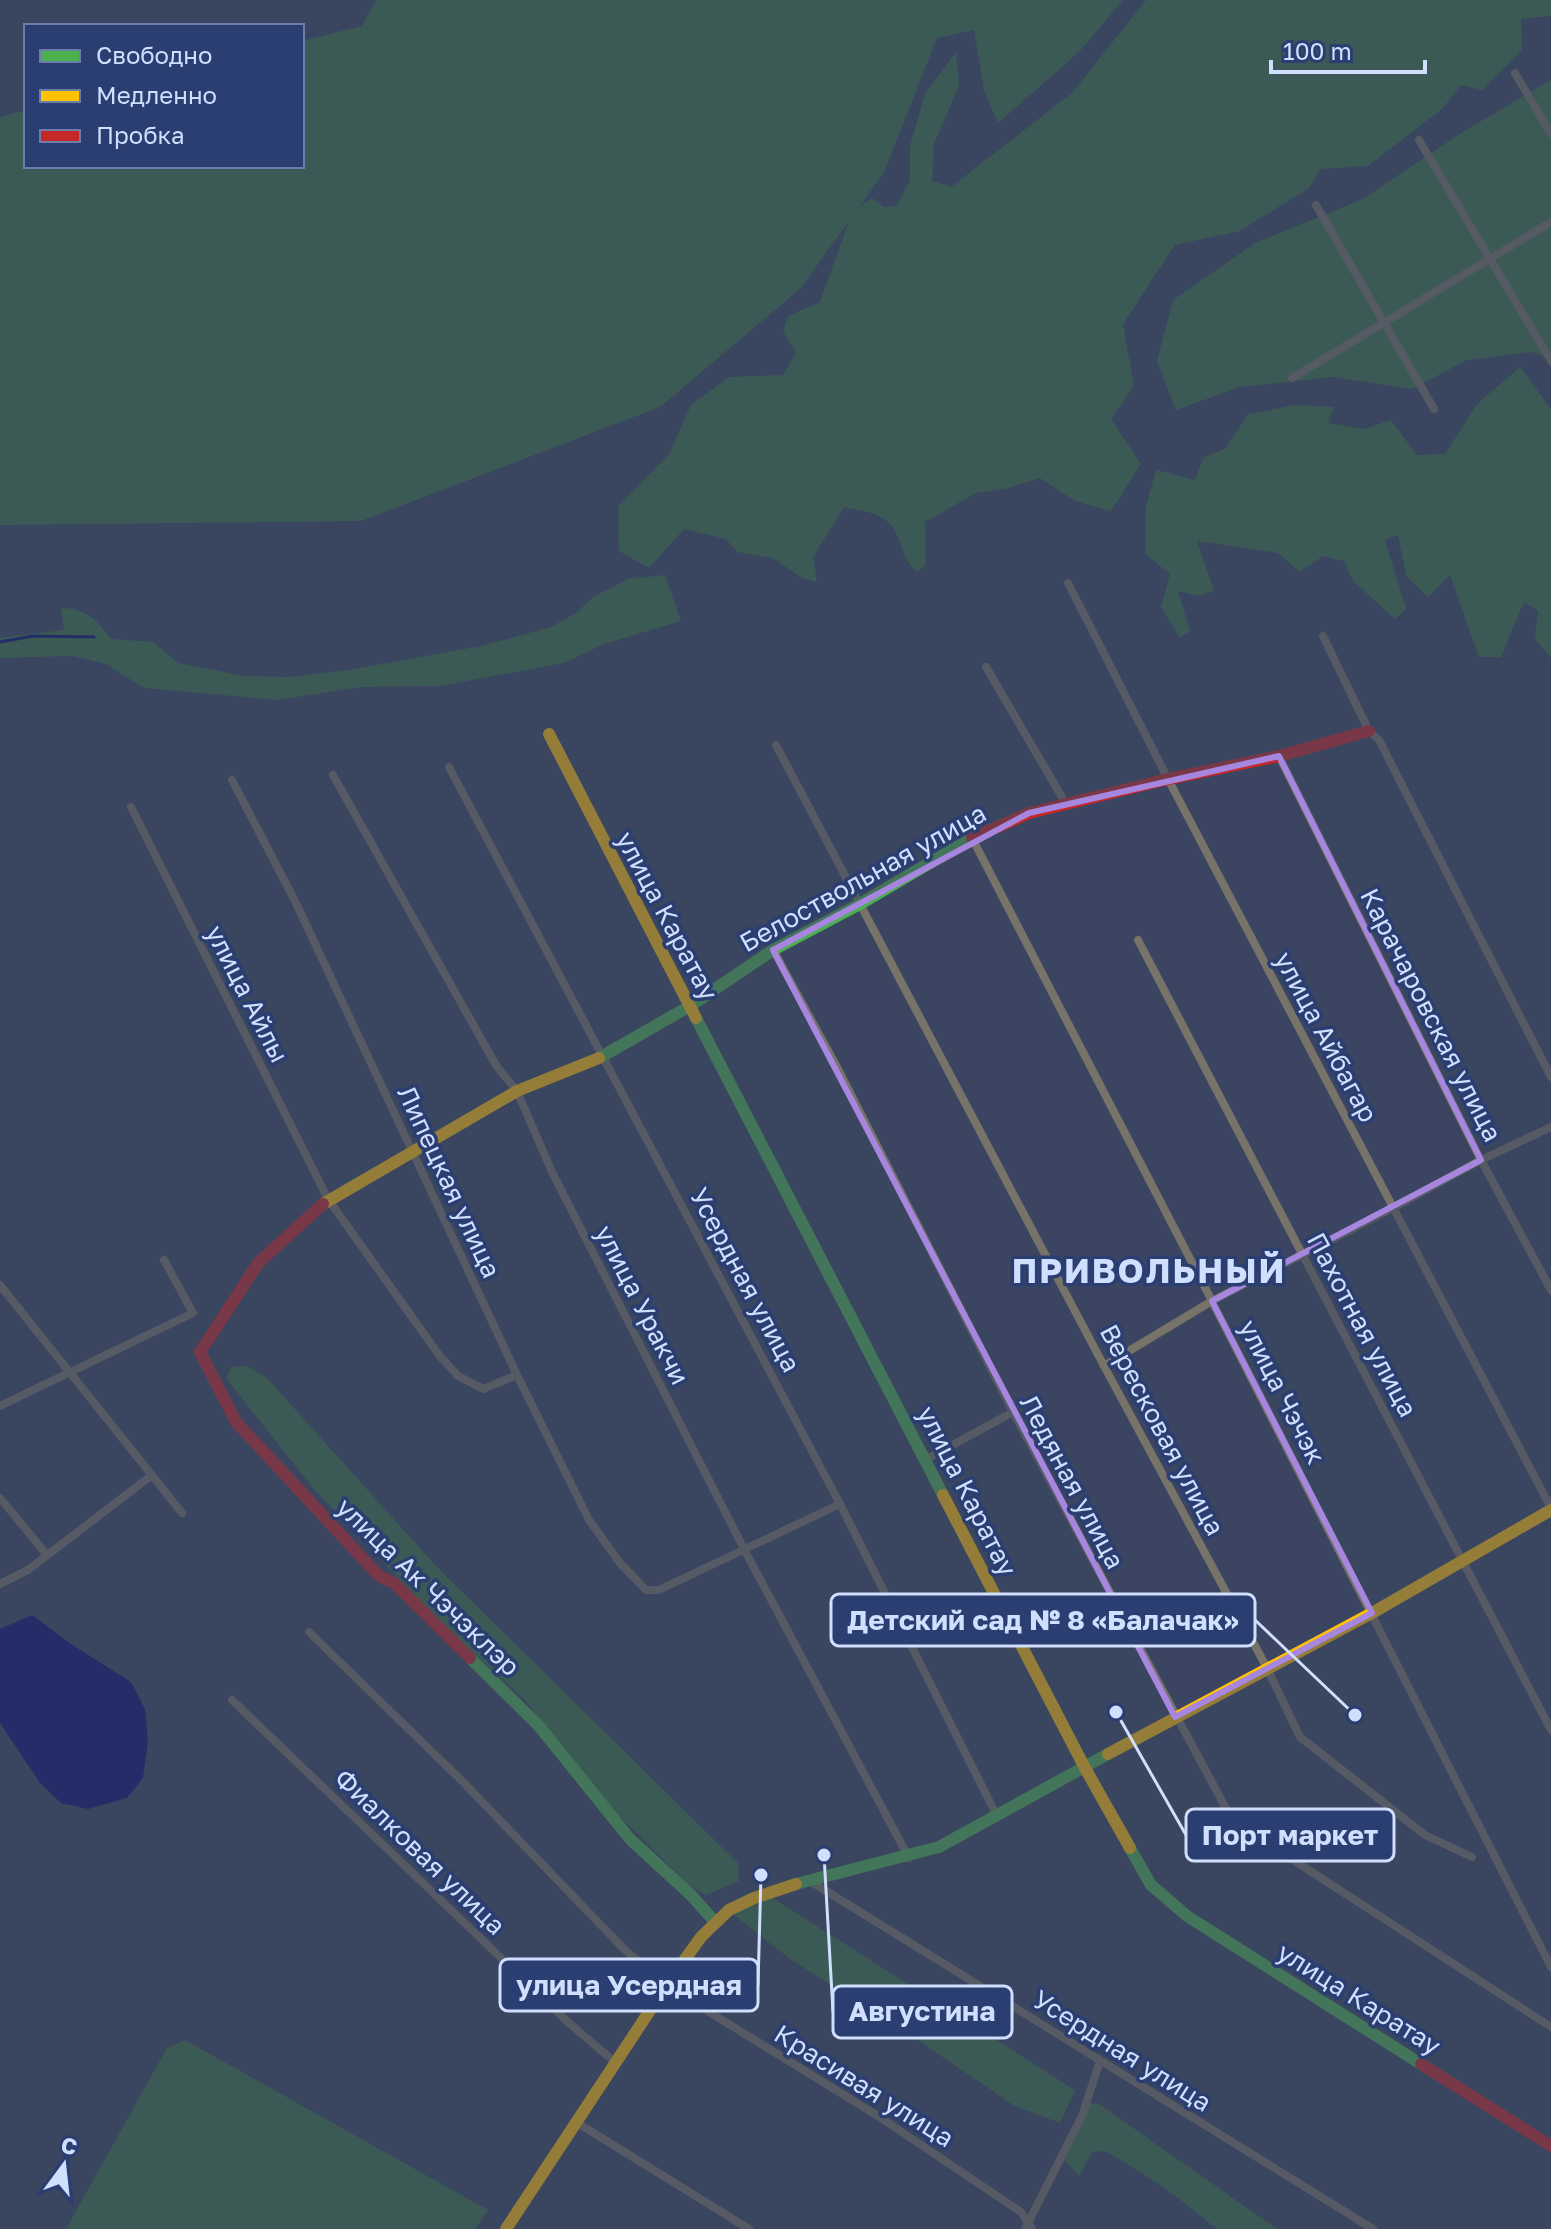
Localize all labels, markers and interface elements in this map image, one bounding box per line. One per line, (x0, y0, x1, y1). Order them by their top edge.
legend (24, 24, 304, 168)
scale bar (1271, 24, 1425, 74)
text: 100 m (1283, 36, 1352, 65)
text: Свободно (96, 40, 212, 69)
text: Медленно (96, 80, 217, 109)
text: Пробка (96, 120, 185, 149)
street label: Белоствольная улица (734, 797, 991, 958)
street label: улица Каратау (610, 826, 725, 1006)
street label: Карачаровская улица (1354, 883, 1509, 1146)
street label: улица Айлы (200, 920, 295, 1068)
street label: улица Айбагар (1269, 946, 1384, 1127)
street label: Липецкая улица (391, 1081, 507, 1283)
street label: Усердная улица (684, 1182, 807, 1377)
street label: улица Уракчи (589, 1220, 696, 1390)
street label: Пахотная улица (1301, 1227, 1424, 1422)
district label: ПРИВОЛЬНЫЙ (1012, 1250, 1286, 1290)
street label: улица Чэчэк (1233, 1314, 1332, 1469)
street label: Вересковая улица (1094, 1319, 1231, 1541)
street label: Ледяная улица (1014, 1390, 1131, 1574)
street label: улица Каратау (911, 1401, 1024, 1581)
street label: улица Ак Чэчэклэр (330, 1491, 526, 1682)
callout: Детский сад № 8 «Балачак» (831, 1594, 1255, 1646)
text: Детский сад № 8 «Балачак» (847, 1603, 1239, 1636)
street label: Фиалковая улица (329, 1762, 512, 1941)
callout: Порт маркет (1186, 1809, 1394, 1861)
text: Порт маркет (1202, 1818, 1378, 1851)
street label: улица Каратау (1272, 1936, 1447, 2061)
callout: улица Усердная (500, 1959, 758, 2011)
text: улица Усердная (516, 1968, 742, 2001)
street label: Усердная улица (1027, 1983, 1217, 2118)
callout: Августина (833, 1986, 1012, 2038)
text: Августина (849, 1994, 995, 2027)
street label: Красивая улица (769, 2018, 960, 2153)
north arrow (24, 2125, 104, 2205)
text: С (58, 2130, 80, 2160)

